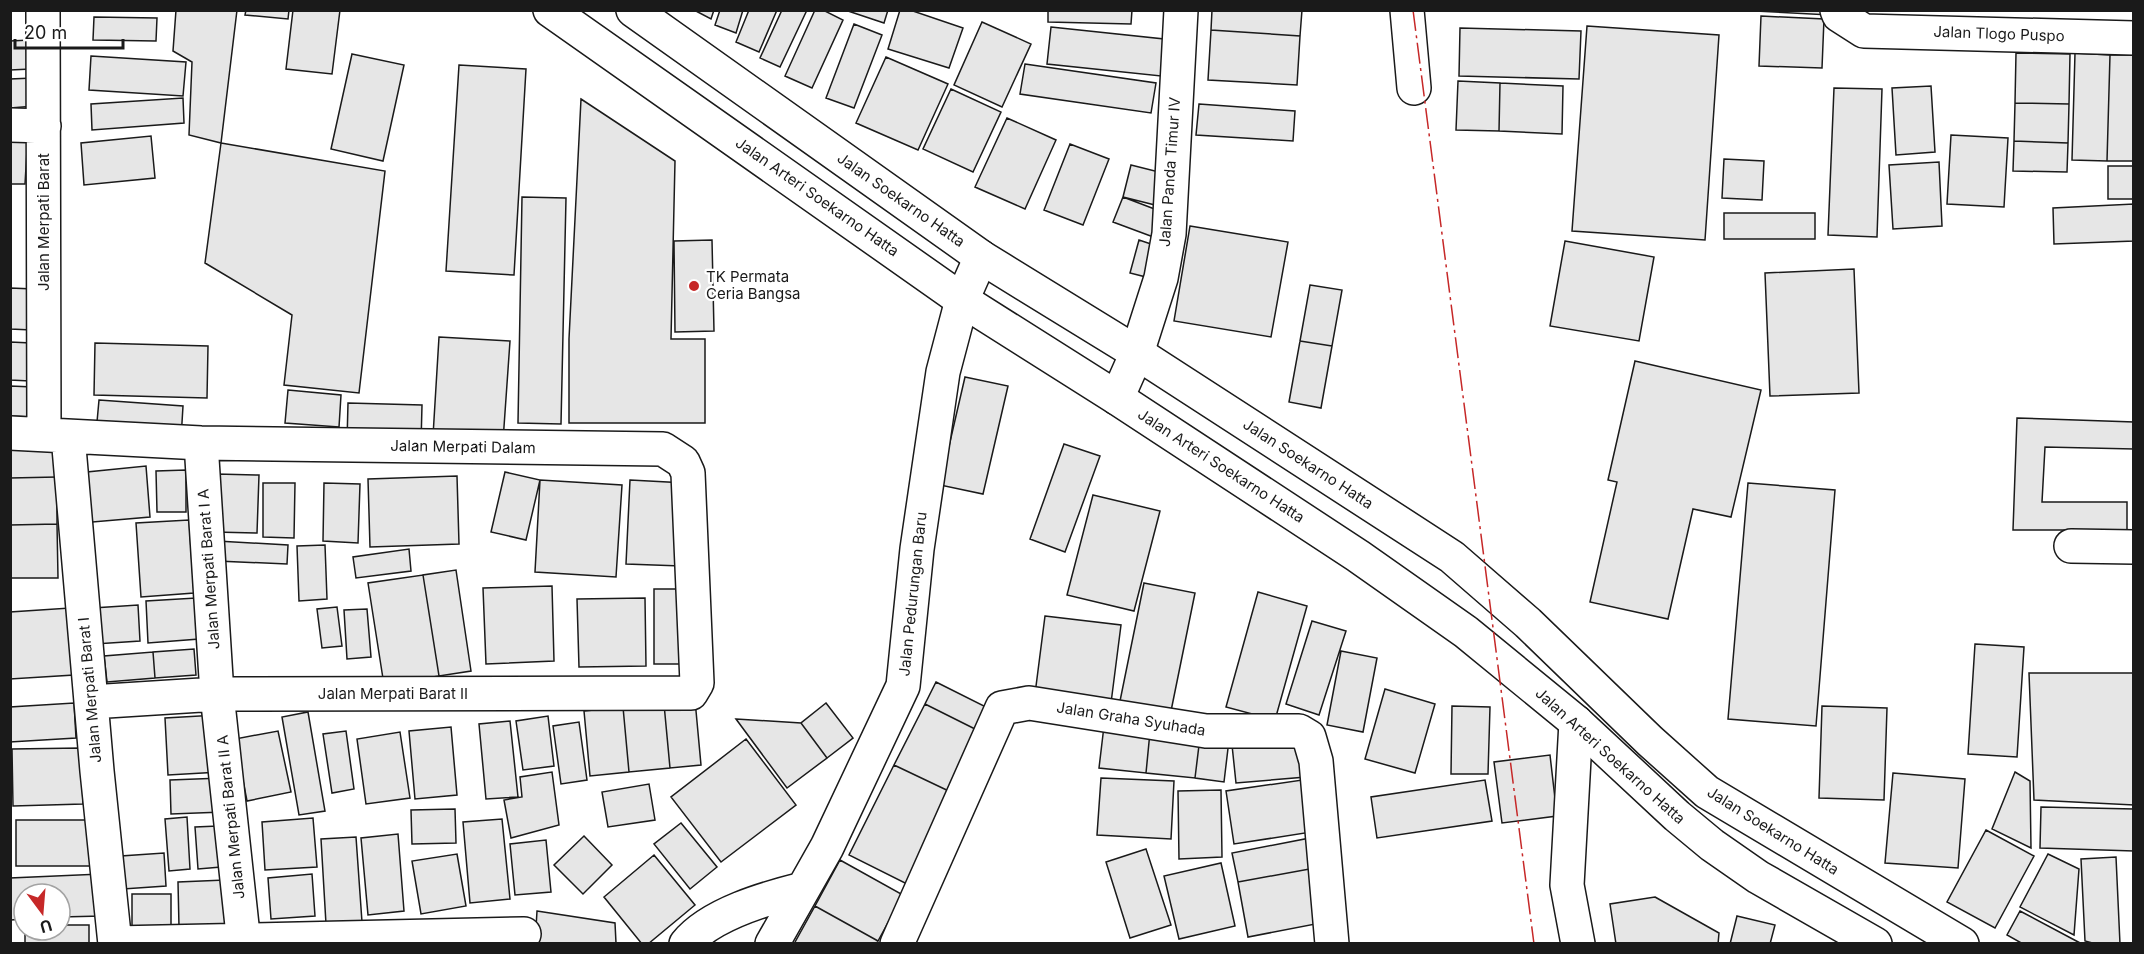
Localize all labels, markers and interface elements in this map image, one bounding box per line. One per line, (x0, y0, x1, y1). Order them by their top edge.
scale bar (15, 12, 123, 50)
text: 20 m (24, 22, 67, 43)
street label: Jalan Tlogo Puspo (1933, 22, 2065, 45)
street label: Jalan Panda Timur IV (1155, 96, 1184, 248)
street label: Jalan Arteri Soekarno Hatta (732, 133, 903, 260)
street label: Jalan Soekarno Hatta (834, 148, 969, 251)
street label: Jalan Merpati Barat (34, 153, 53, 291)
place label: TK Permata Ceria Bangsa (706, 267, 801, 303)
marker: TK Permata Ceria Bangsa (687, 279, 701, 293)
street label: Jalan Arteri Soekarno Hatta (1134, 404, 1308, 527)
street label: Jalan Soekarno Hatta (1240, 414, 1377, 513)
street label: Jalan Merpati Dalam (390, 436, 536, 457)
street label: Jalan Merpati Barat I A (193, 488, 224, 650)
street label: Jalan Pedurungan Baru (894, 511, 931, 677)
street label: Jalan Merpati Barat I (74, 616, 105, 764)
street label: Jalan Arteri Soekarno Hatta (1531, 683, 1689, 828)
street label: Jalan Merpati Barat II (318, 684, 468, 703)
street label: Jalan Graha Syuhada (1055, 697, 1207, 740)
street label: Jalan Merpati Barat II A (212, 734, 249, 900)
street label: Jalan Soekarno Hatta (1704, 782, 1843, 879)
north arrow (12, 882, 72, 942)
text: U (38, 915, 55, 938)

